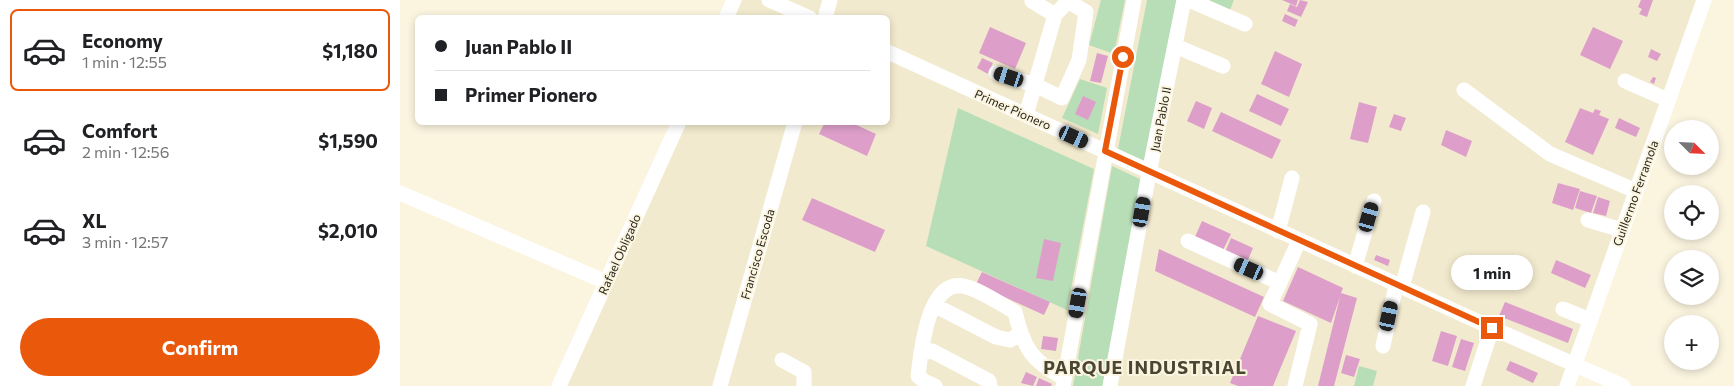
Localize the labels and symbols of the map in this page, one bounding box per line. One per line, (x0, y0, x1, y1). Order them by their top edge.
route start (1112, 46, 1134, 68)
car (992, 65, 1025, 89)
street label: Juan Pablo II (1147, 85, 1174, 153)
street label: Primer Pionero (973, 86, 1053, 132)
north arrow (1664, 120, 1719, 175)
car (1057, 124, 1090, 150)
street label: Guillermo Ferramola (1609, 138, 1661, 248)
car (1132, 196, 1151, 228)
car (1357, 201, 1380, 233)
street label: Francisco Escoda (737, 207, 777, 301)
street label: Rafael Obligado (595, 212, 643, 296)
callout: 1 min (1451, 255, 1533, 290)
car (1232, 256, 1265, 282)
car (1068, 287, 1087, 319)
car (1378, 300, 1399, 332)
route end (1481, 317, 1503, 339)
district label: PARQUE INDUSTRIAL (1043, 356, 1247, 378)

